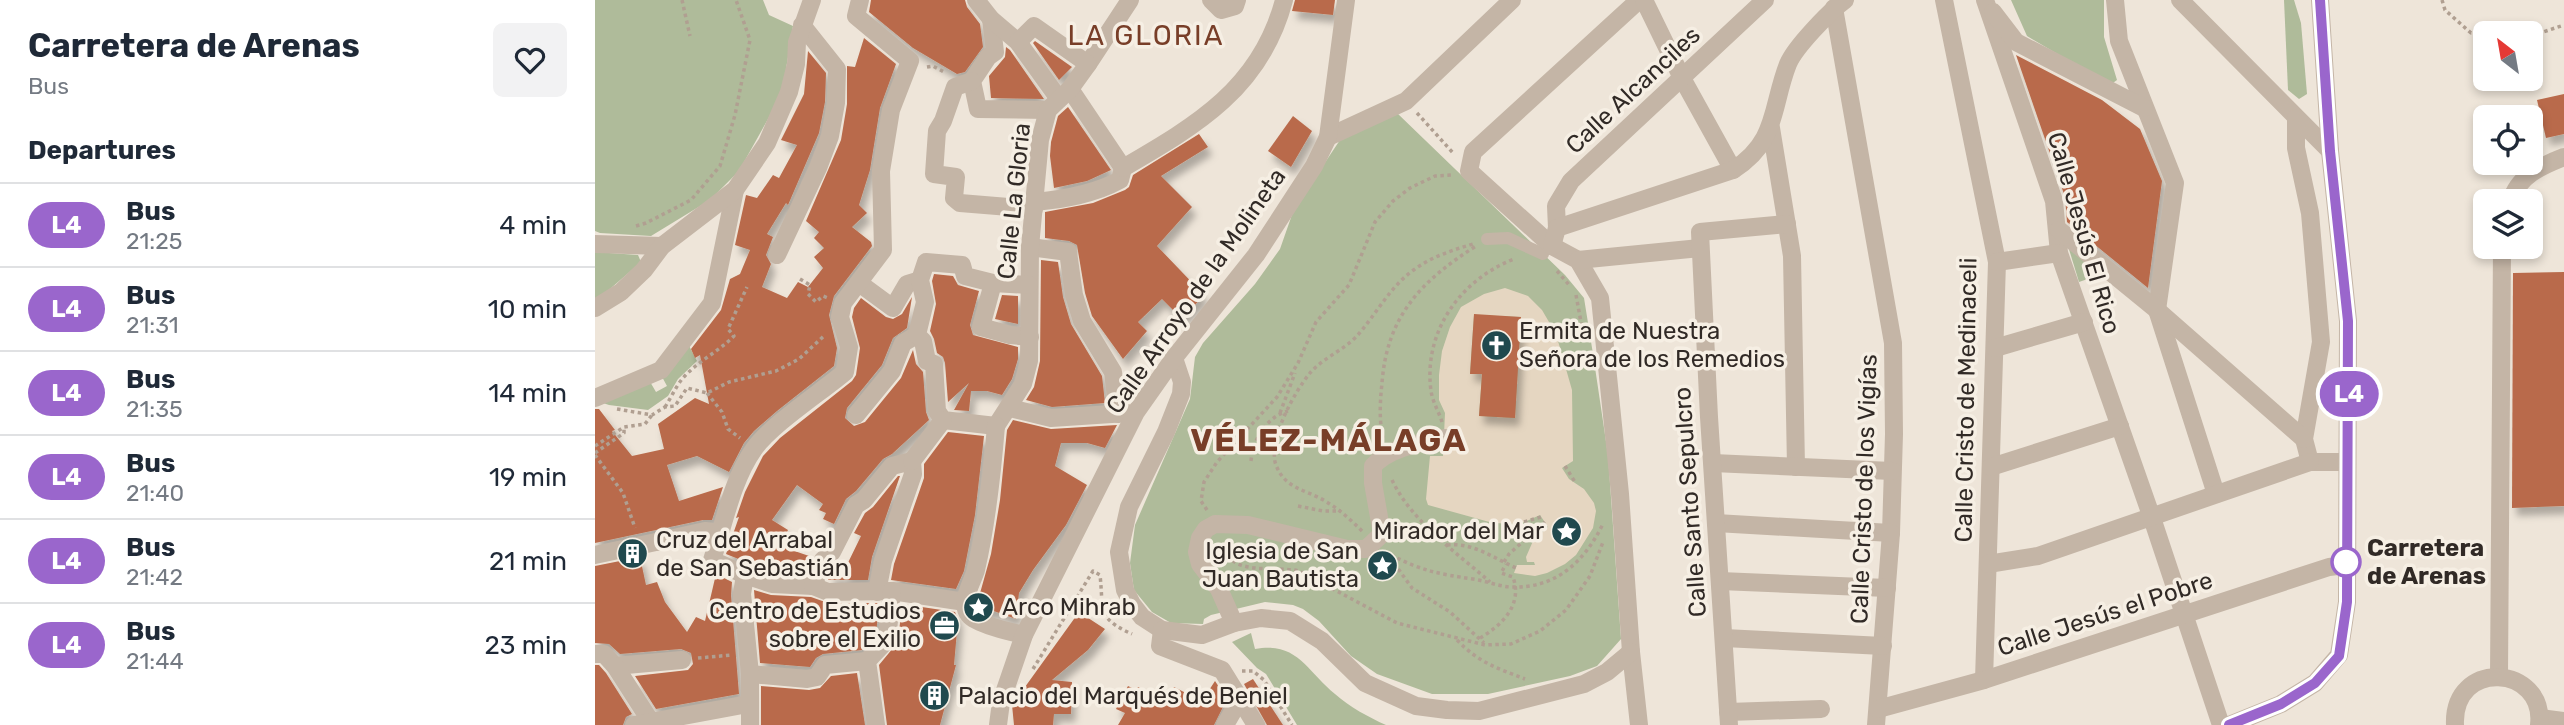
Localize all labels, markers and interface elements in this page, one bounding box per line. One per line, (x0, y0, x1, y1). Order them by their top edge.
district label: LA GLORIA (1068, 19, 1224, 52)
street label: Calle Alcanciles (1560, 21, 1706, 159)
north arrow (2473, 21, 2543, 91)
map controls (2473, 21, 2543, 259)
button: heart (493, 23, 567, 97)
text: Carretera de Arenas (28, 26, 360, 65)
text: Bus (28, 72, 69, 100)
button: locate (2473, 105, 2543, 175)
street label: Calle La Gloria (992, 121, 1036, 281)
street label: Calle Jesús El Rico (2042, 129, 2126, 337)
text: Departures (28, 135, 176, 166)
street label: Calle Arroyo de la Molineta (1100, 163, 1292, 419)
button: layers (2473, 189, 2543, 259)
text: Bus (126, 196, 175, 227)
text: 4 min (499, 210, 567, 241)
text: L4 (51, 211, 82, 239)
text: 21:25 (126, 227, 182, 255)
street label: Calle Cristo de Medinaceli (1950, 257, 1982, 543)
text: Bus (126, 280, 175, 311)
text: 10 min (488, 294, 567, 325)
text: L4 (51, 295, 82, 323)
text: 21:31 (126, 311, 178, 339)
place label: Ermita de Nuestra Señora de los Remedios (1519, 317, 1785, 373)
church icon: Ermita de Nuestra Señora de los Remedios (1479, 328, 1513, 362)
street label: Calle Cristo de los Vigías (1845, 354, 1883, 624)
text: Bus (126, 364, 175, 395)
line badge: L4 (2317, 371, 2381, 417)
text: 14 min (488, 378, 567, 409)
text: L4 (51, 379, 82, 407)
text: L4 (2334, 380, 2364, 408)
street label: Calle Santo Sepulcro (1668, 386, 1712, 618)
text: 21:35 (126, 395, 183, 423)
district label: VÉLEZ-MÁLAGA (1190, 421, 1468, 459)
text: Bus (126, 448, 175, 479)
text: 19 min (489, 462, 567, 493)
text: L4 (51, 463, 82, 491)
text: 21:40 (126, 479, 184, 507)
place icon: Mirador del Mar (1550, 514, 1584, 548)
place label: Mirador del Mar (1374, 517, 1544, 545)
place label: Cruz del Arrabal de San Sebastián (656, 526, 849, 582)
text: Bus (126, 532, 175, 563)
place label: Carretera de Arenas (2367, 534, 2486, 590)
building icon: Cruz del Arrabal de San Sebastián (616, 537, 650, 571)
place label: Iglesia de San Juan Bautista (1202, 537, 1359, 593)
text: 21 min (489, 546, 567, 577)
text: L4 (51, 547, 82, 575)
marker: Carretera de Arenas (2331, 547, 2361, 577)
place icon: Iglesia de San Juan Bautista (1365, 548, 1399, 582)
text: 21:42 (126, 563, 183, 591)
street label: Calle Jesús el Pobre (1994, 566, 2216, 662)
place icon: Arco Mihrab (962, 590, 996, 624)
place label: Arco Mihrab (1002, 593, 1136, 621)
place label: Centro de Estudios sobre el Exilio (709, 597, 921, 653)
office icon: Centro de Estudios sobre el Exilio (927, 608, 961, 642)
text: Bus (126, 616, 175, 647)
text: 23 min (485, 630, 567, 661)
text: L4 (51, 631, 82, 659)
text: 21:44 (126, 647, 184, 675)
building icon: Palacio del Marqués de Beniel (918, 679, 952, 713)
place label: Palacio del Marqués de Beniel (958, 682, 1288, 710)

